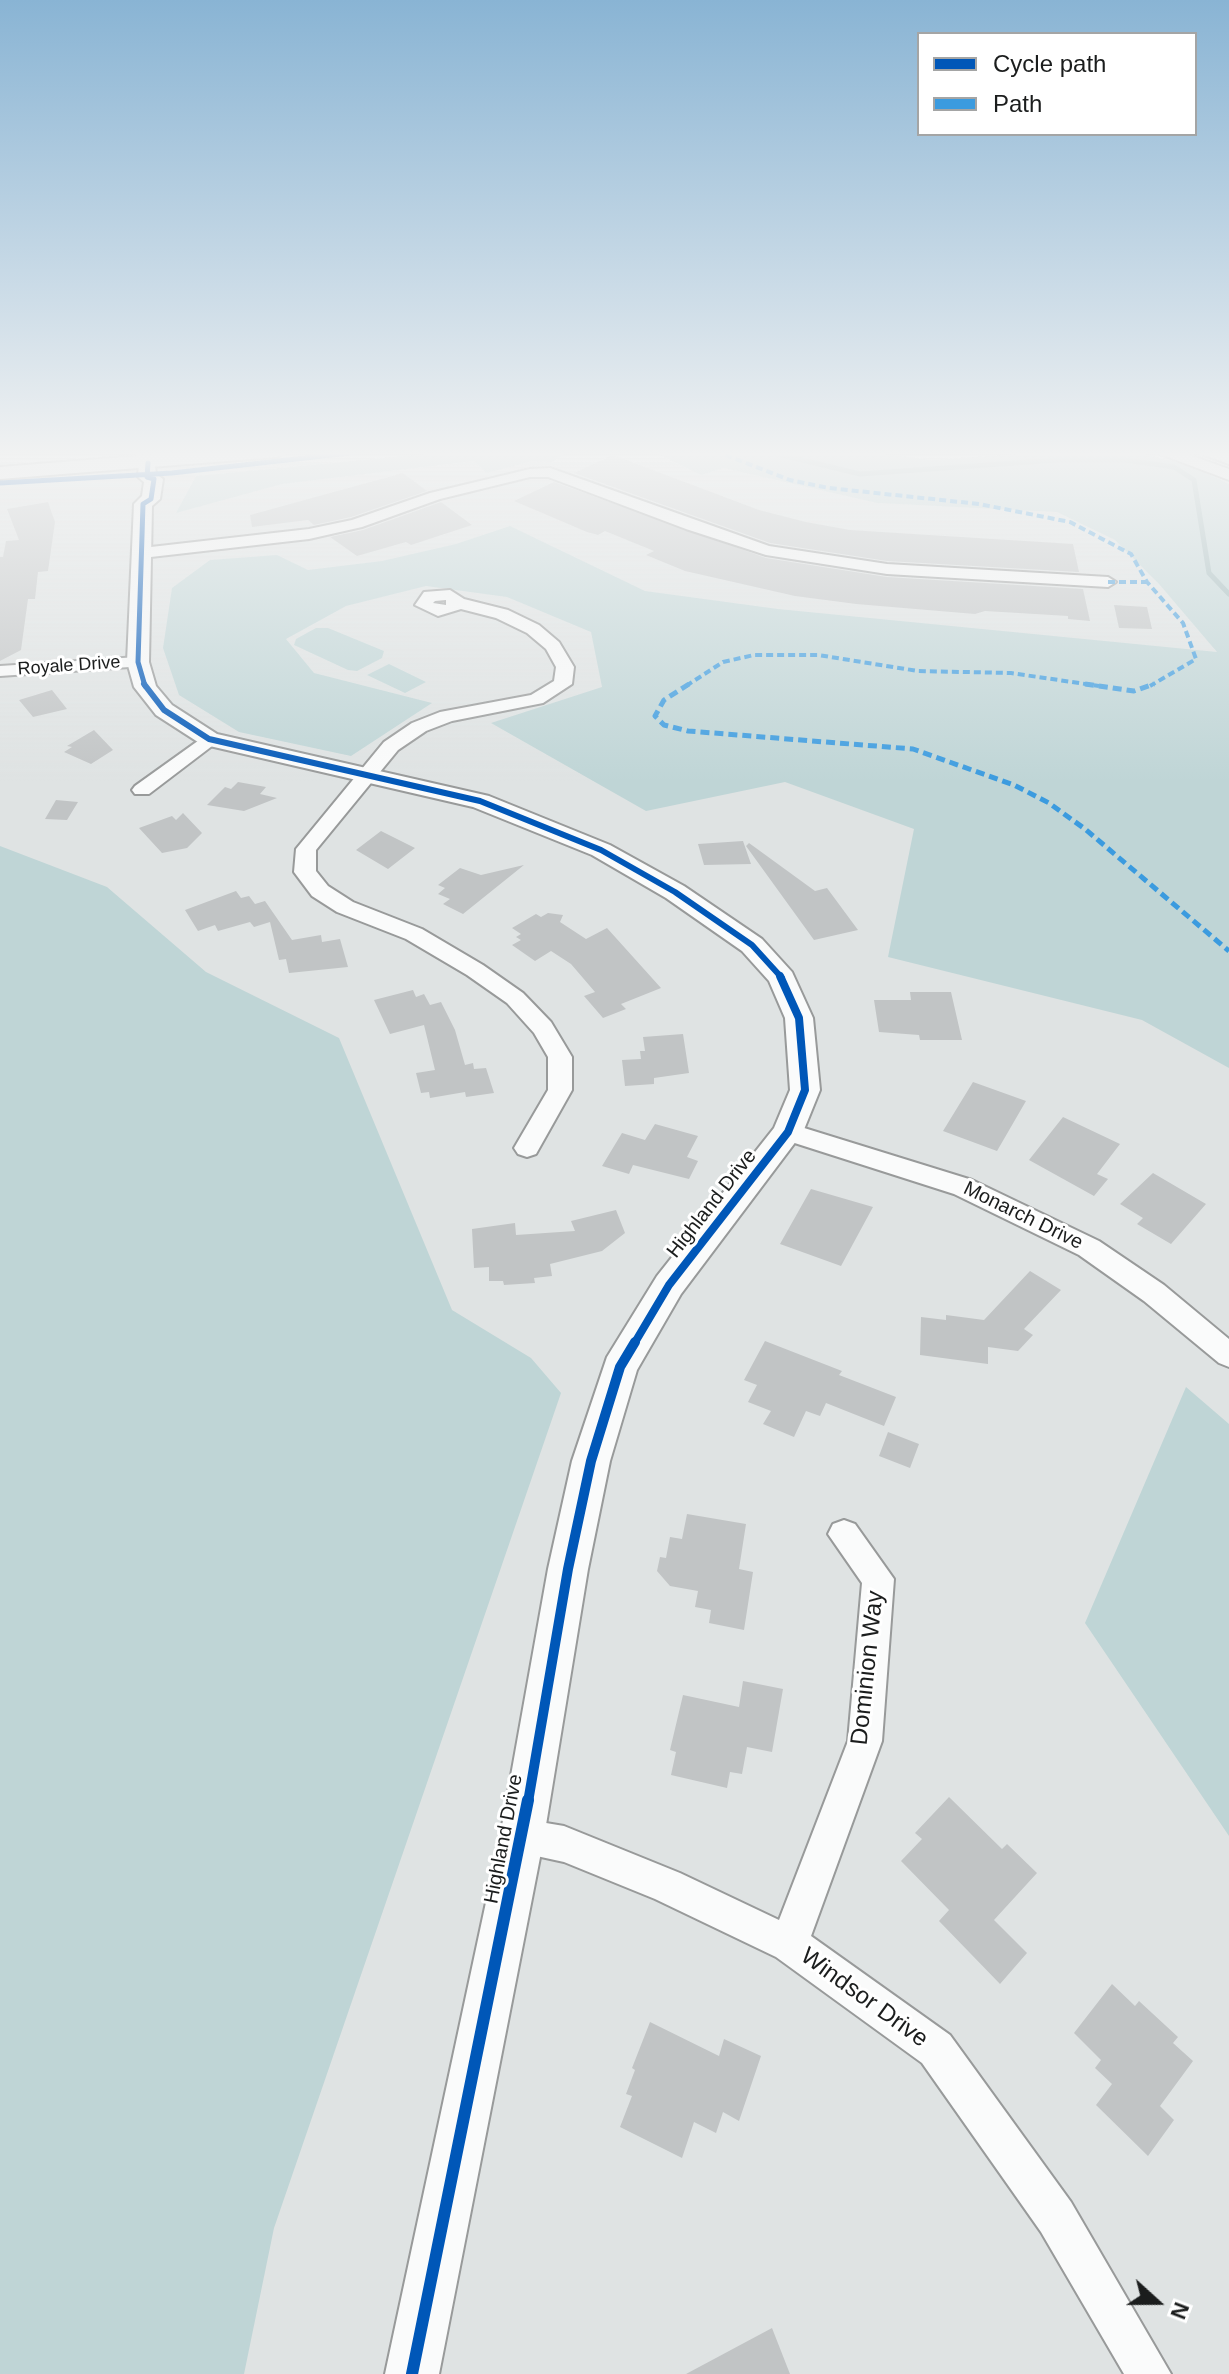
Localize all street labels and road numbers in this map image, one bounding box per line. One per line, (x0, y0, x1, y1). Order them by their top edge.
street label: Royale Drive (17, 652, 121, 680)
street label: Highland Drive (662, 1145, 762, 1263)
street label: Monarch Drive (959, 1177, 1087, 1255)
street label: Dominion Way (846, 1589, 890, 1747)
street label: Highland Drive (480, 1772, 528, 1906)
street label: Windsor Drive (795, 1942, 933, 2054)

